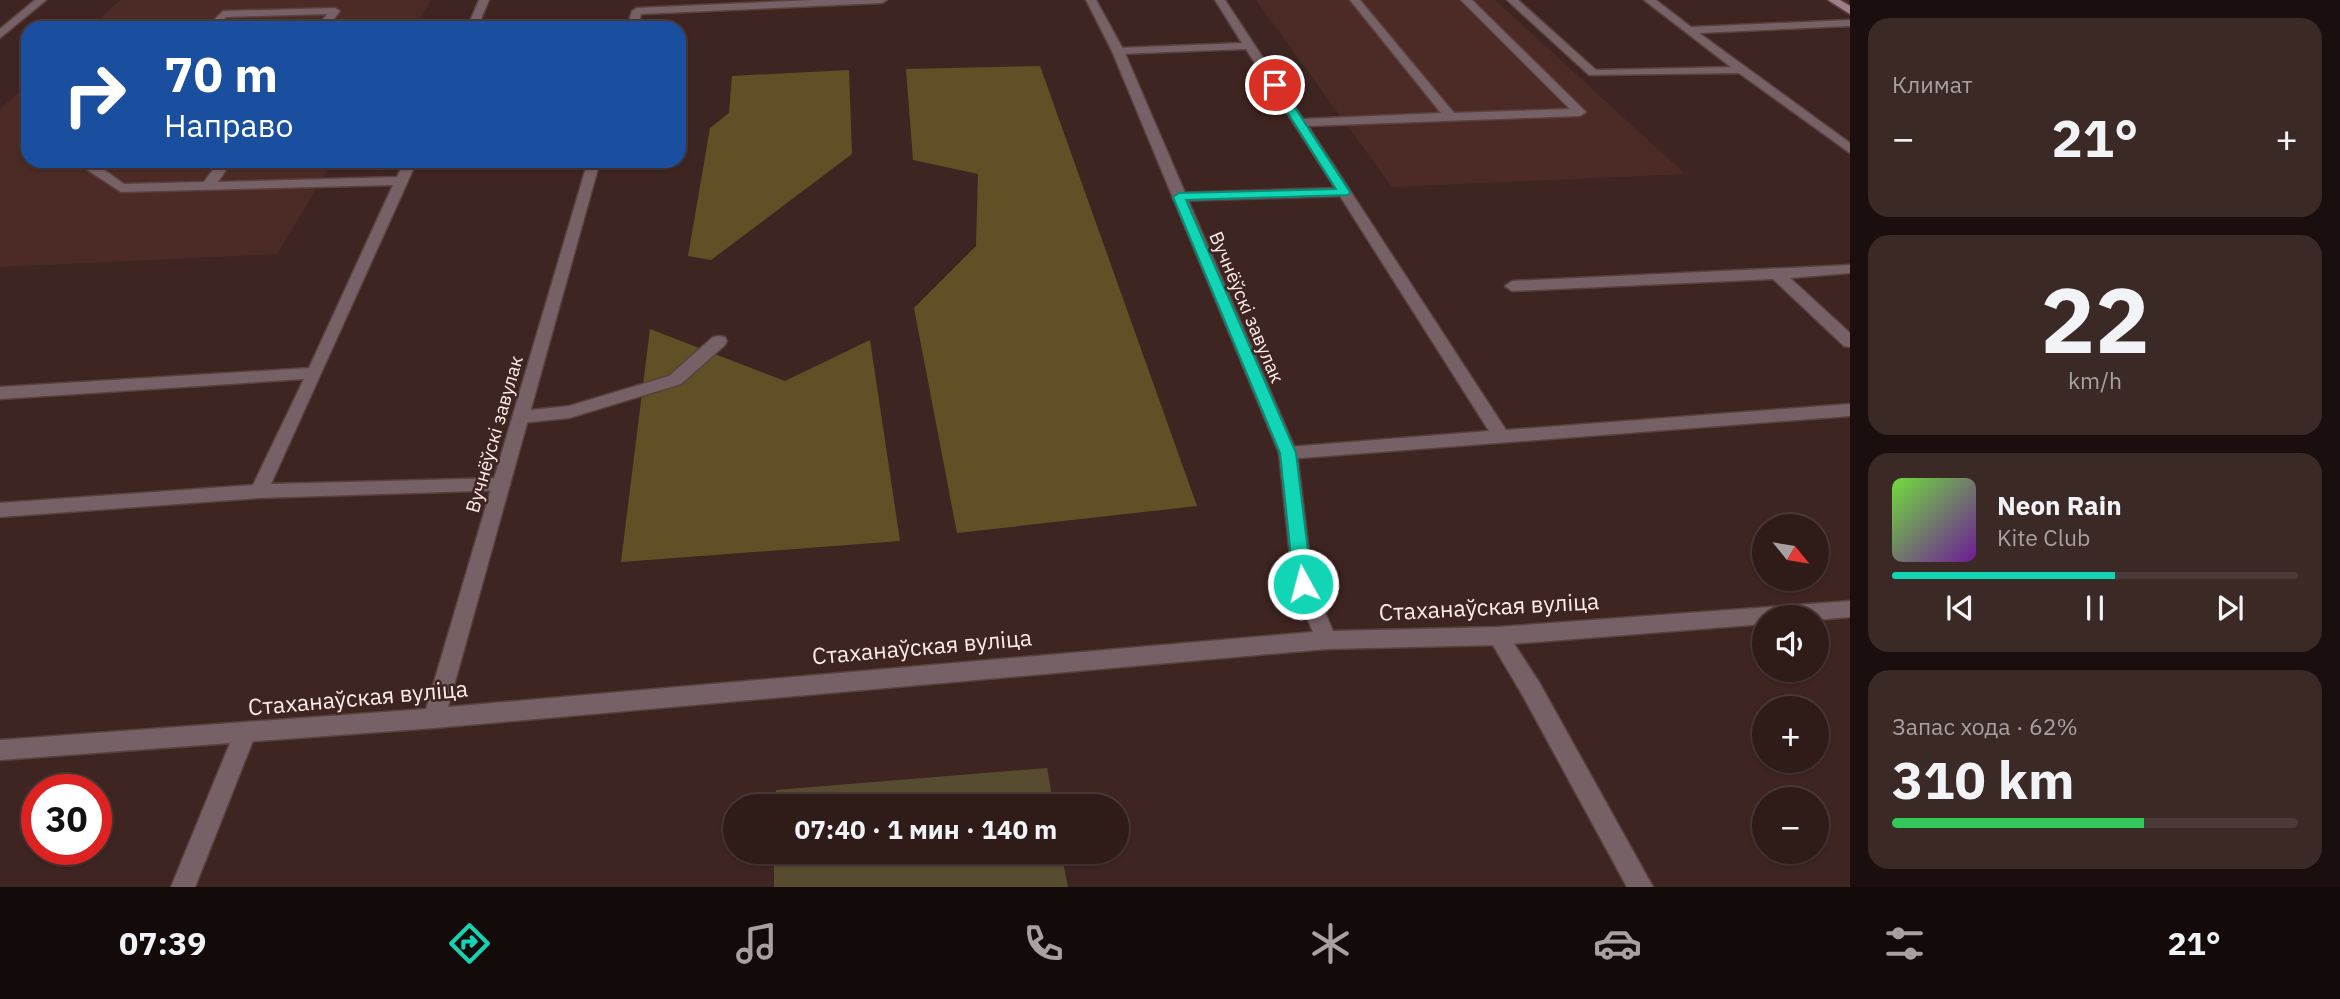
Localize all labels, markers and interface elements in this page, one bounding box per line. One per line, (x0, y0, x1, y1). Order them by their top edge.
text: 70 m (164, 42, 278, 105)
icon: right (49, 49, 140, 140)
pin (1245, 55, 1305, 115)
icon: arrive (1256, 66, 1294, 104)
text: Климат (1892, 69, 1973, 99)
text: Направо (164, 104, 293, 146)
text: 21° (2052, 104, 2138, 171)
text: − (1892, 113, 1915, 162)
text: + (2275, 113, 2298, 162)
street label: Вучнёўскі завулак (1204, 228, 1290, 386)
text: 22 (2040, 260, 2150, 378)
street label: Вучнёўскі завулак (460, 353, 528, 515)
text: km/h (2068, 365, 2122, 395)
text: Neon Rain (1997, 488, 2122, 522)
north arrow (1752, 514, 1829, 592)
map controls (1752, 514, 1829, 864)
text: Kite Club (1997, 522, 2090, 552)
position arrow (1266, 547, 1340, 621)
street label: Стаханаўская вуліца (1378, 585, 1600, 627)
icon: previous (1941, 589, 1979, 627)
icon: pause (2076, 589, 2114, 627)
icon: next (2211, 589, 2249, 627)
button: sound (1752, 605, 1829, 682)
street label: Стаханаўская вуліца (811, 621, 1033, 671)
street label: Стаханаўская вуліца (247, 672, 469, 722)
button: + (1752, 696, 1829, 773)
text: Запас хода · 62% (1892, 711, 2078, 741)
text: 310 km (1892, 746, 2074, 813)
speed limit sign: 30 (21, 774, 112, 865)
button: − (1752, 787, 1829, 864)
text: 07:40 · 1 мин · 140 m (795, 812, 1057, 846)
icon: directions (445, 919, 494, 968)
icon: music (732, 919, 781, 968)
icon: phone (1019, 919, 1068, 968)
icon: climate (1306, 919, 1355, 968)
icon: car (1593, 919, 1642, 968)
icon: filters (1880, 919, 1929, 968)
text: 07:39 (119, 922, 206, 964)
text: 21° (2167, 922, 2221, 964)

